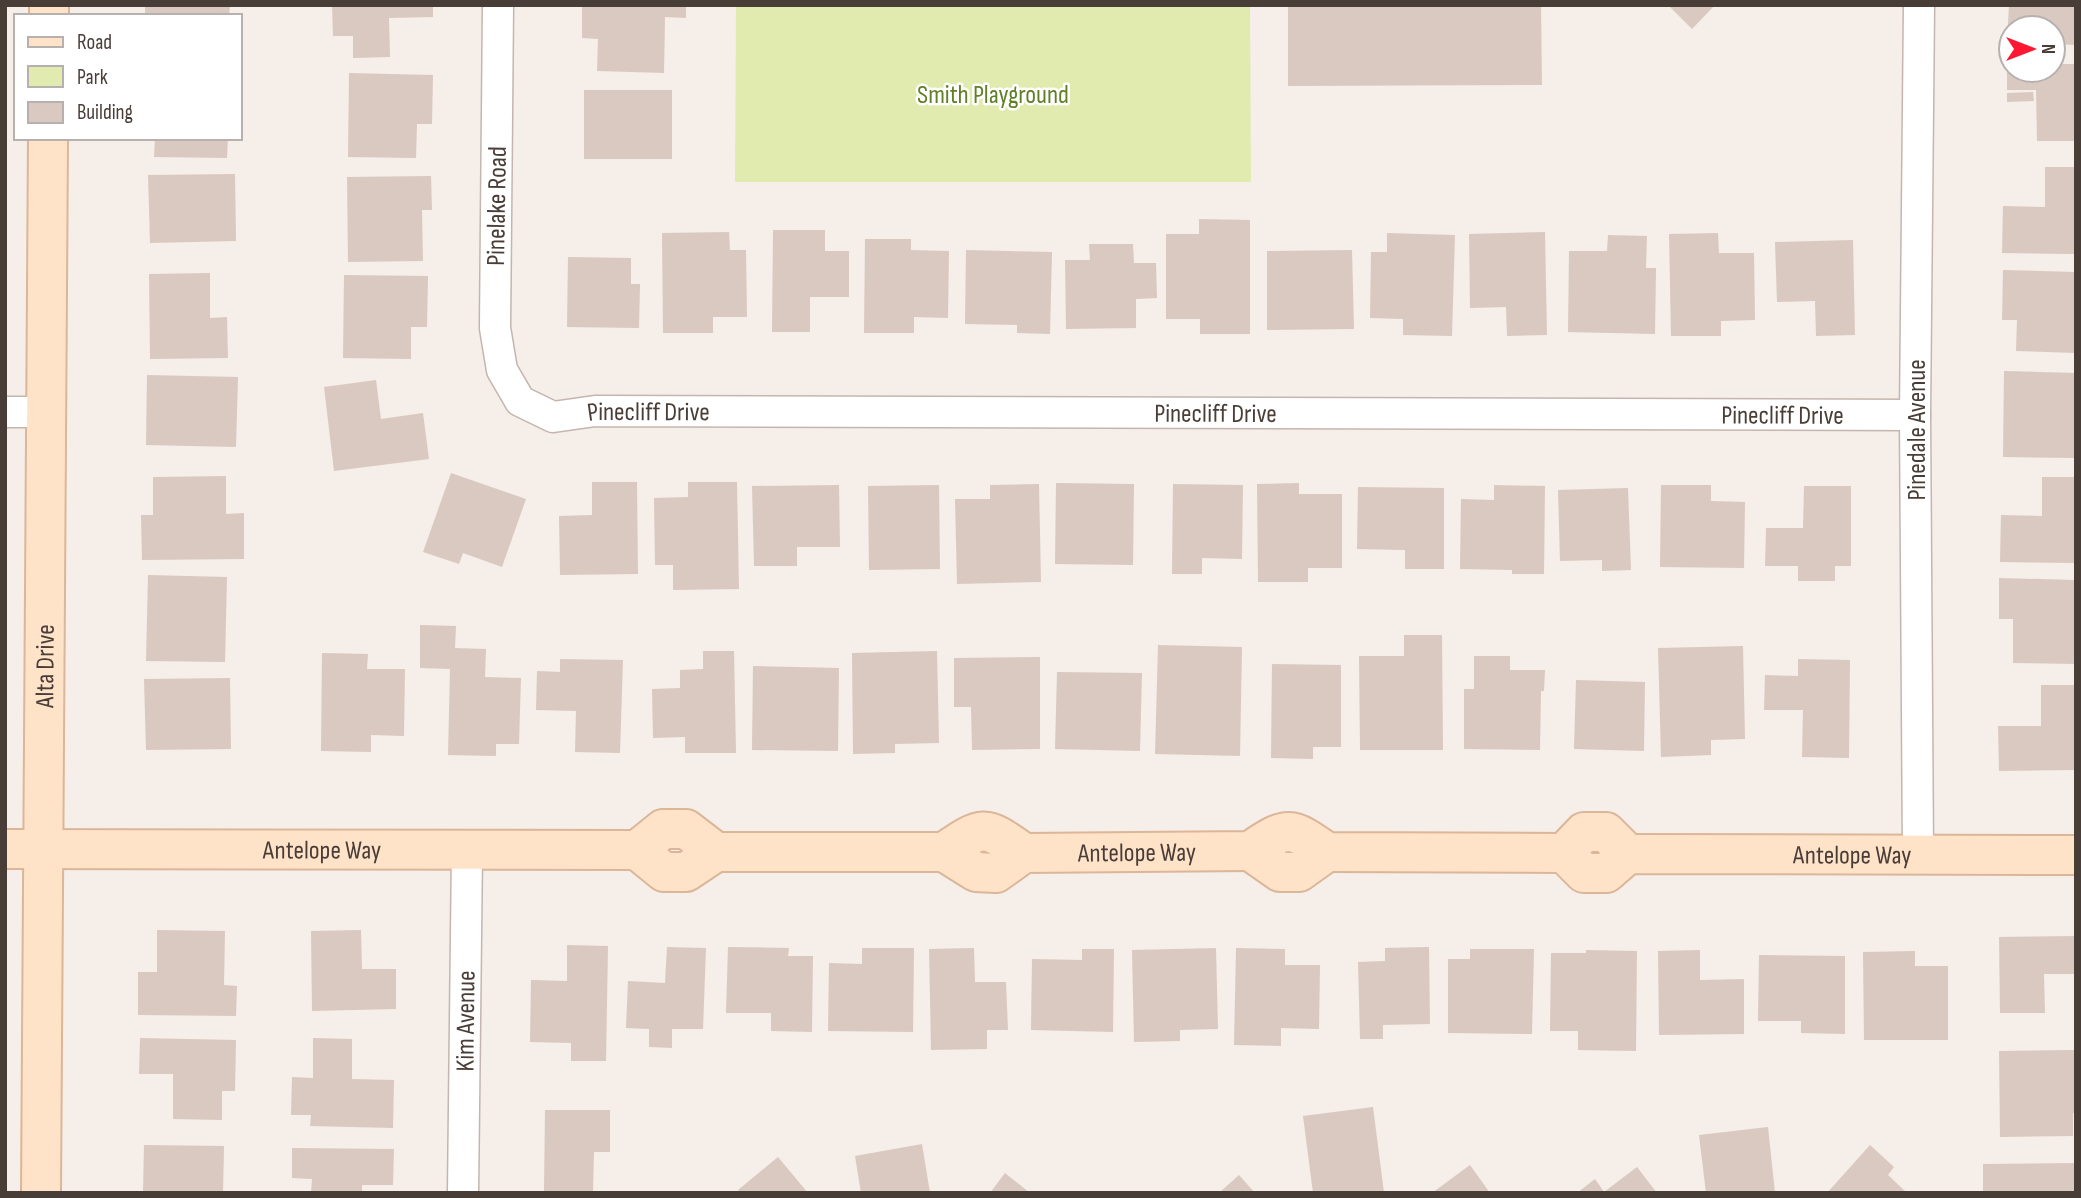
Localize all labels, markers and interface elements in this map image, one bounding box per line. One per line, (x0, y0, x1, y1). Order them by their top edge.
legend (14, 14, 242, 140)
north arrow (1997, 14, 2067, 84)
text: Road (77, 30, 112, 55)
text: N (2036, 44, 2059, 54)
text: Park (77, 65, 108, 90)
park label: Smith Playground (917, 80, 1069, 111)
text: Building (77, 100, 133, 125)
street label: Pinelake Road (481, 146, 514, 266)
street label: Pinedale Avenue (1902, 359, 1933, 501)
street label: Pinecliff Drive (585, 397, 710, 429)
street label: Pinecliff Drive (1154, 399, 1277, 430)
street label: Pinecliff Drive (1721, 400, 1844, 432)
street label: Alta Drive (30, 624, 62, 709)
street label: Antelope Way (262, 835, 381, 867)
street label: Antelope Way (1077, 837, 1196, 870)
street label: Antelope Way (1792, 840, 1911, 872)
street label: Kim Avenue (450, 970, 483, 1072)

